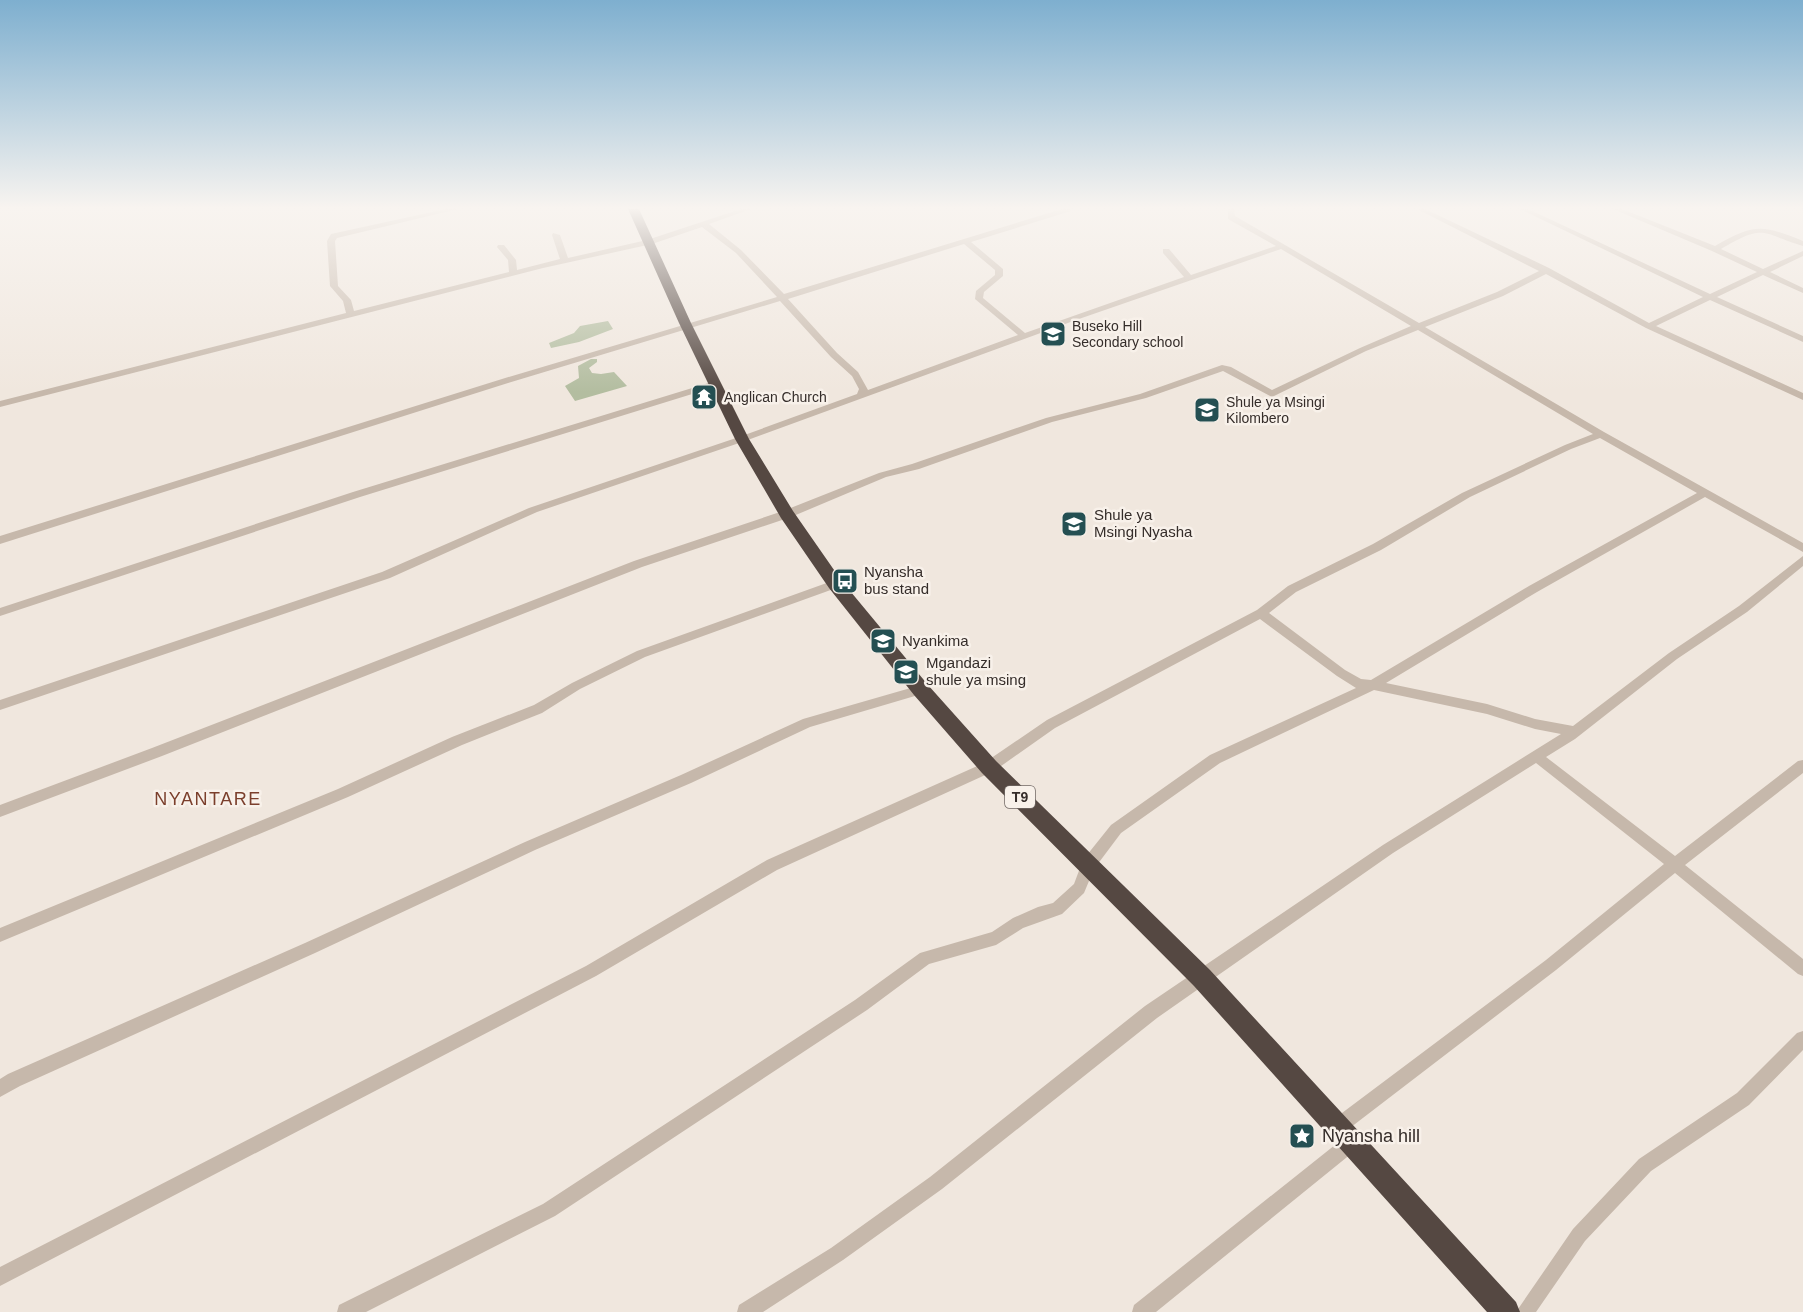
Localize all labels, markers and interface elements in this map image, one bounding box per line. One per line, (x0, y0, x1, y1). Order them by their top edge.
place label: Buseko Hill Secondary school (1072, 318, 1183, 350)
school or university icon: Buseko Hill Secondary school (1038, 319, 1068, 349)
temple icon: Anglican Church (689, 382, 719, 412)
place label: Anglican Church (724, 389, 827, 405)
place label: Shule ya Msingi Kilombero (1226, 394, 1325, 426)
school or university icon: Shule ya Msingi Kilombero (1192, 395, 1222, 425)
place label: Shule ya Msingi Nyasha (1094, 506, 1193, 540)
school or university icon: Shule ya Msingi Nyasha (1059, 509, 1089, 539)
place label: Nyansha bus stand (864, 563, 929, 597)
bus stop icon: Nyansha bus stand (830, 566, 860, 596)
school or university icon: Nyankima (868, 626, 898, 656)
place label: Nyankima (902, 632, 969, 649)
place label: Mgandazi shule ya msing (926, 654, 1026, 688)
school or university icon: Mgandazi shule ya msing (891, 657, 921, 687)
road number: T9 (1005, 786, 1035, 808)
district label: NYANTARE (154, 789, 262, 809)
place icon: Nyansha hill (1287, 1121, 1317, 1151)
place label: Nyansha hill (1322, 1126, 1420, 1146)

